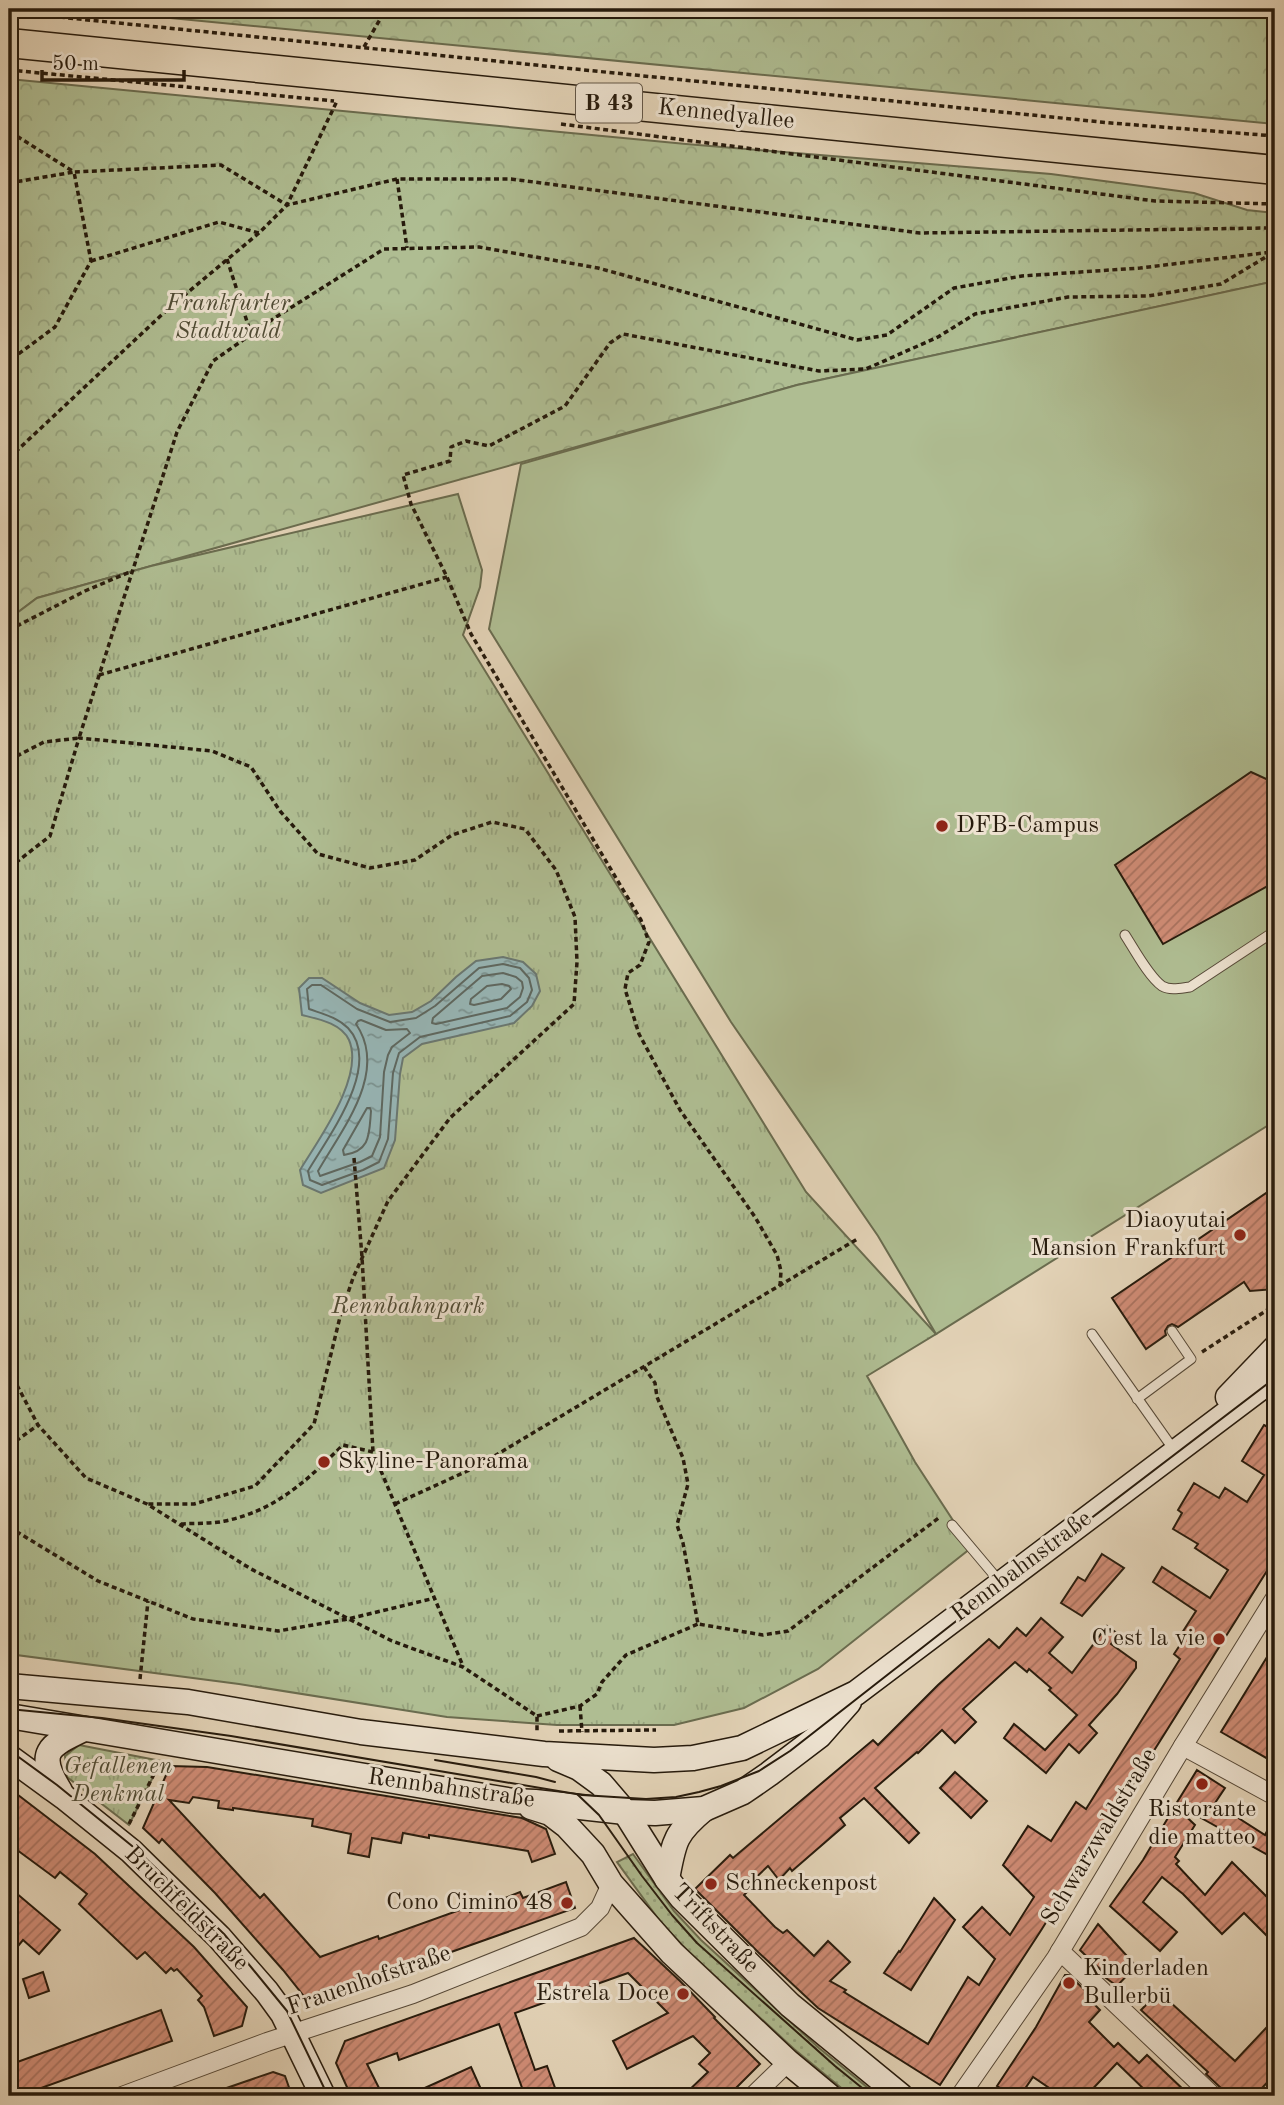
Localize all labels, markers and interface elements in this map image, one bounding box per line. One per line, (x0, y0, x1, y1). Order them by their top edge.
scale bar (42, 38, 184, 82)
text: 50 m (52, 54, 99, 75)
road number: B 43 (576, 83, 642, 122)
street label: Kennedyallee (656, 96, 796, 134)
park label: Frankfurter Stadtwald (165, 292, 291, 344)
place label: DFB-Campus (956, 814, 1099, 838)
marker: DFB-Campus (934, 818, 950, 834)
place label: Diaoyutai Mansion Frankfurt (1030, 1209, 1226, 1261)
marker: Diaoyutai Mansion Frankfurt (1232, 1227, 1248, 1243)
park label: Rennbahnpark (331, 1295, 484, 1319)
place label: Skyline-Panorama (338, 1450, 529, 1474)
marker: Skyline-Panorama (316, 1454, 332, 1470)
street label: Rennbahnstraße (947, 1507, 1097, 1627)
place label: C'est la vie (1091, 1627, 1205, 1651)
marker: C'est la vie (1211, 1631, 1227, 1647)
street label: Schwarzwaldstraße (1038, 1744, 1162, 1930)
park label: Gefallenen Denkmal (63, 1755, 173, 1807)
street label: Rennbahnstraße (366, 1765, 536, 1813)
marker: Ristorante die matteo (1194, 1776, 1210, 1792)
place label: Ristorante die matteo (1148, 1798, 1256, 1850)
street label: Bruchfeldstraße (119, 1842, 253, 1976)
place label: Schneckenpost (725, 1872, 878, 1896)
marker: Schneckenpost (703, 1876, 719, 1892)
street label: Triftstraße (667, 1880, 763, 1978)
place label: Cono Cimino 48 (386, 1891, 553, 1915)
marker: Cono Cimino 48 (559, 1895, 575, 1911)
street label: Frauenhofstraße (284, 1942, 454, 2020)
place label: Kinderladen Bullerbü (1083, 1957, 1209, 2009)
marker: Kinderladen Bullerbü (1061, 1975, 1077, 1991)
place label: Estrela Doce (536, 1982, 669, 2006)
marker: Estrela Doce (675, 1986, 691, 2002)

